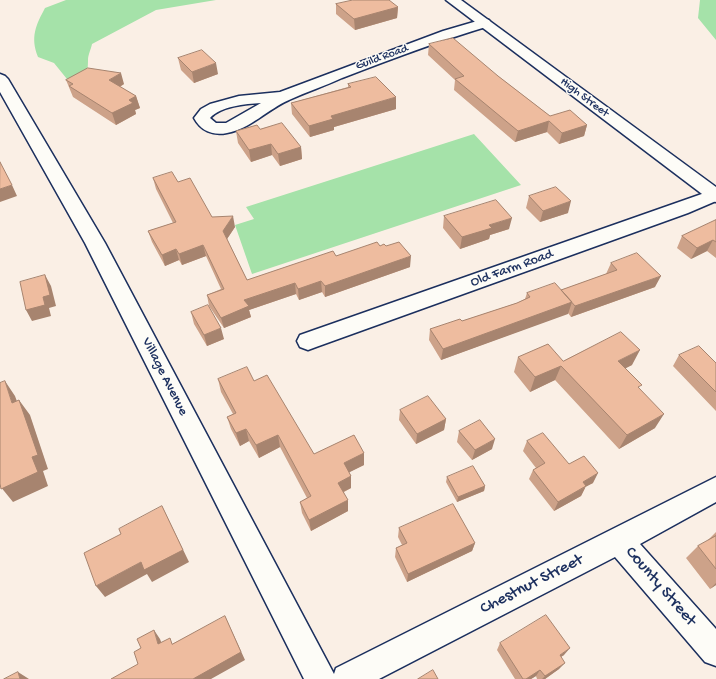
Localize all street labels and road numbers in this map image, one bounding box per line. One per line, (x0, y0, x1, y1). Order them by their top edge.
street label: Guild Road (354, 42, 410, 74)
street label: High Street (557, 75, 611, 121)
street label: Old Farm Road (468, 246, 556, 292)
street label: Village Avenue (137, 335, 191, 419)
street label: County Street (620, 543, 700, 631)
street label: Chestnut Street (477, 550, 587, 620)

